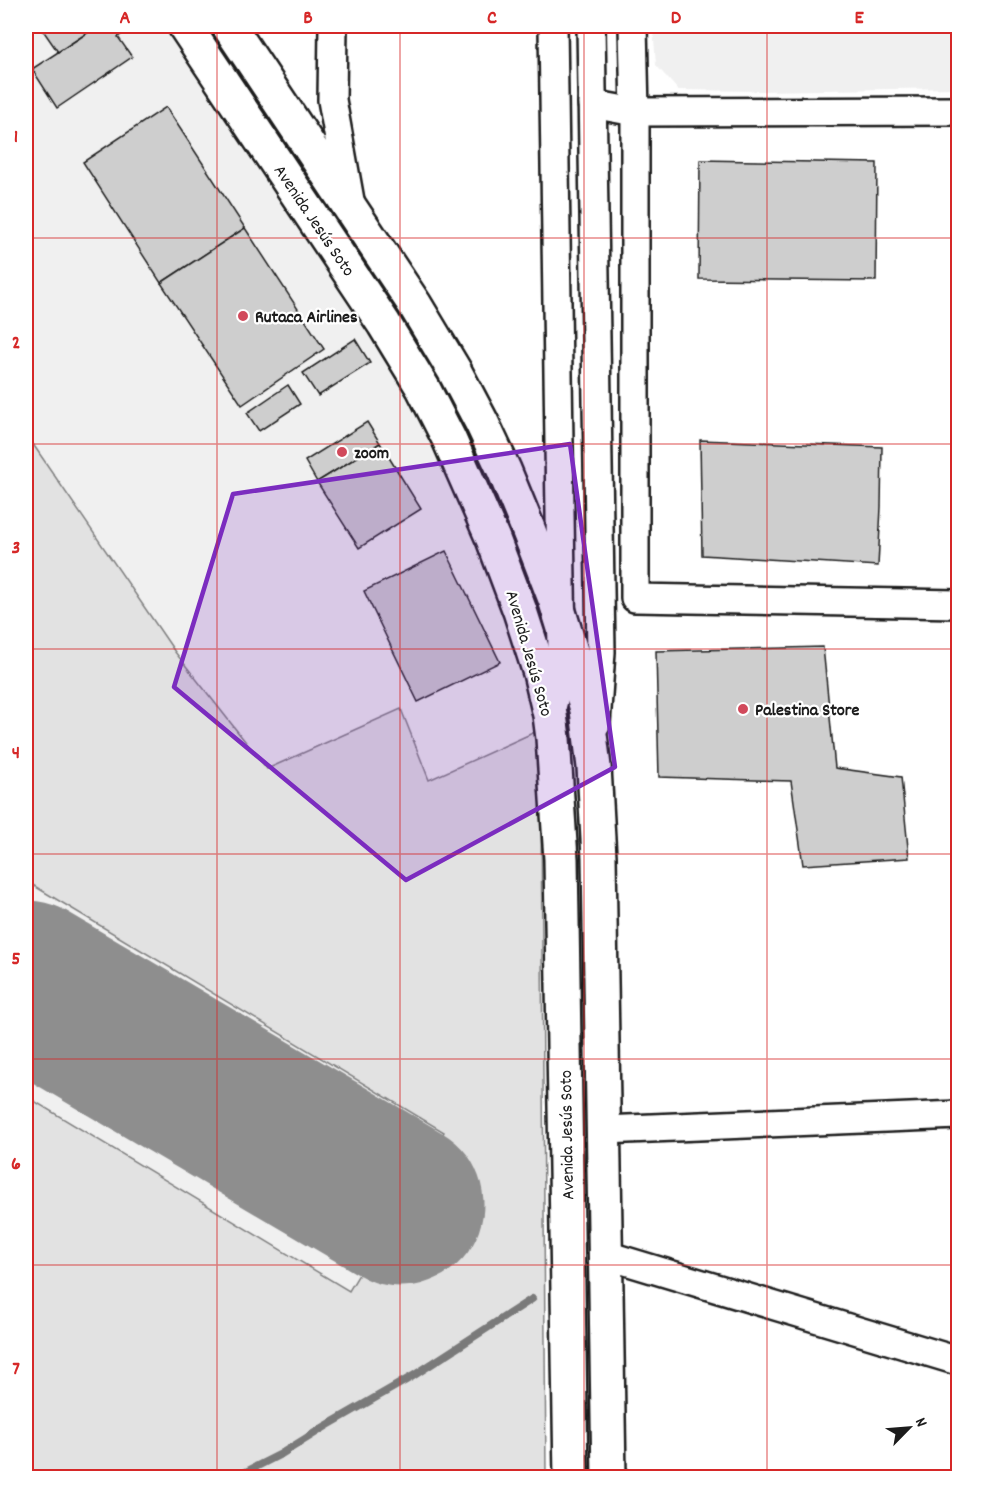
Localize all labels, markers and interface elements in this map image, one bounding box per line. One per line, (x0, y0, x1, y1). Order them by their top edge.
text: A (120, 5, 131, 33)
text: B (303, 5, 313, 33)
text: C (487, 5, 497, 33)
text: D (671, 5, 682, 33)
text: E (854, 5, 864, 33)
text: 1 (14, 124, 18, 152)
street label: Avenida Jesús Soto (266, 161, 360, 282)
place label: Rutaca Airlines (255, 306, 358, 331)
marker: Rutaca Airlines (236, 309, 250, 323)
text: 2 (12, 330, 20, 358)
place label: zoom (354, 442, 389, 467)
marker: zoom (335, 445, 349, 459)
text: 3 (12, 535, 20, 563)
street label: Avenida Jesús Soto (498, 588, 558, 720)
place label: Palestina Store (755, 699, 859, 724)
marker: Palestina Store (736, 702, 750, 716)
text: 4 (12, 740, 20, 768)
text: 5 (11, 946, 21, 974)
street label: Avenida Jesús Soto (555, 1070, 582, 1200)
text: 6 (11, 1151, 21, 1179)
text: 7 (12, 1356, 20, 1384)
north arrow (879, 1398, 939, 1458)
text: N (908, 1414, 932, 1431)

